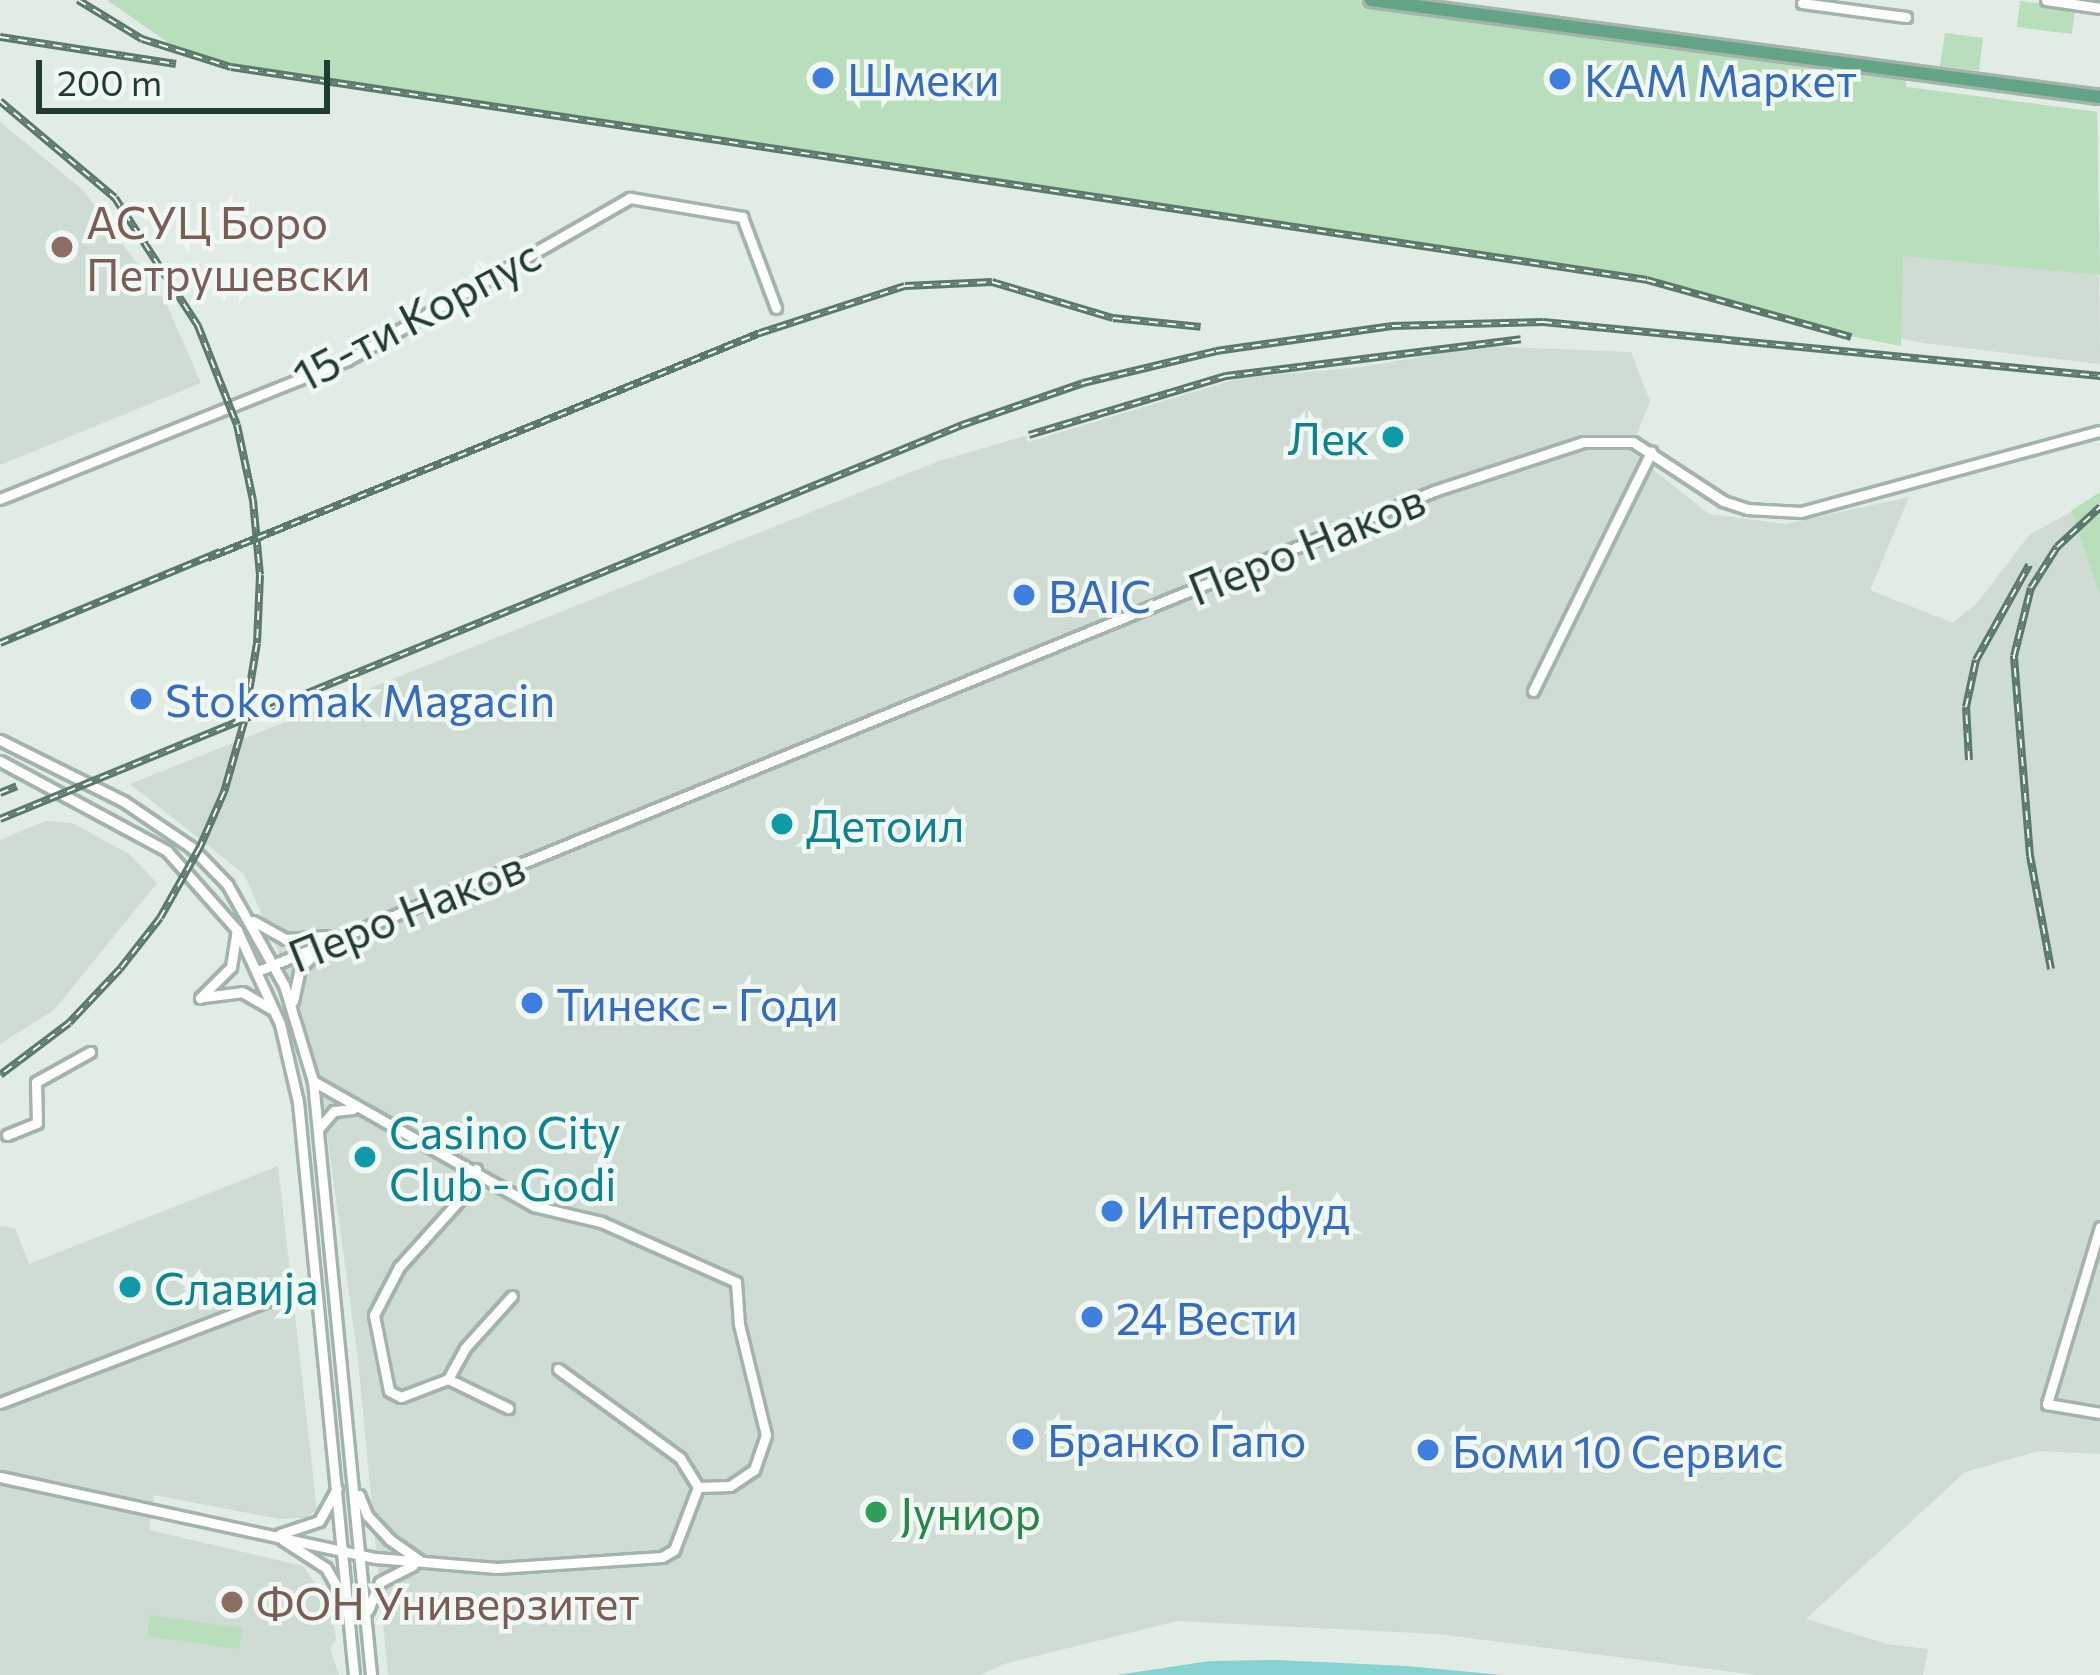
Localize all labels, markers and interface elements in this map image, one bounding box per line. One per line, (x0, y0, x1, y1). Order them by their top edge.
scale bar (42, 36, 336, 110)
place label: Шмеки (847, 51, 1000, 105)
place label: КАМ Маркет (1584, 52, 1857, 106)
text: 200 m (57, 59, 162, 103)
marker: Шмеки (810, 65, 836, 91)
marker: КАМ Маркет (1547, 66, 1573, 92)
place label: АСУЦ Боро Петрушевски (86, 194, 371, 300)
street label: 15-ти Корпус (283, 226, 549, 402)
marker: АСУЦ Боро Петрушевски (49, 234, 75, 260)
place label: Лек (1287, 410, 1369, 464)
marker: Лек (1380, 424, 1406, 450)
street label: Перо Наков (1180, 471, 1432, 615)
place label: BAIC (1048, 568, 1151, 622)
marker: BAIC (1011, 582, 1037, 608)
place label: Stokomak Magacin (165, 672, 555, 726)
marker: Stokomak Magacin (128, 686, 154, 712)
place label: Детоил (806, 797, 965, 851)
marker: Детоил (769, 811, 795, 837)
street label: Перо Наков (280, 838, 532, 982)
place label: Тинекс - Годи (556, 976, 838, 1030)
marker: Тинекс - Годи (519, 990, 545, 1016)
place label: Casino City Club - Godi (389, 1104, 621, 1210)
marker: Casino City Club - Godi (352, 1144, 378, 1170)
place label: Интерфуд (1136, 1184, 1349, 1238)
marker: Интерфуд (1099, 1198, 1125, 1224)
place label: Славија (154, 1260, 319, 1314)
marker: Славија (117, 1274, 143, 1300)
place label: 24 Вести (1116, 1290, 1298, 1344)
marker: 24 Вести (1079, 1304, 1105, 1330)
place label: Бранко Гапо (1047, 1412, 1306, 1466)
place label: Боми 10 Сервис (1452, 1423, 1783, 1477)
marker: Бранко Гапо (1010, 1426, 1036, 1452)
marker: Боми 10 Сервис (1415, 1437, 1441, 1463)
place label: Јуниор (900, 1485, 1041, 1539)
marker: Јуниор (863, 1499, 889, 1525)
place label: ФОН Универзитет (256, 1575, 640, 1629)
marker: ФОН Универзитет (219, 1589, 245, 1615)

